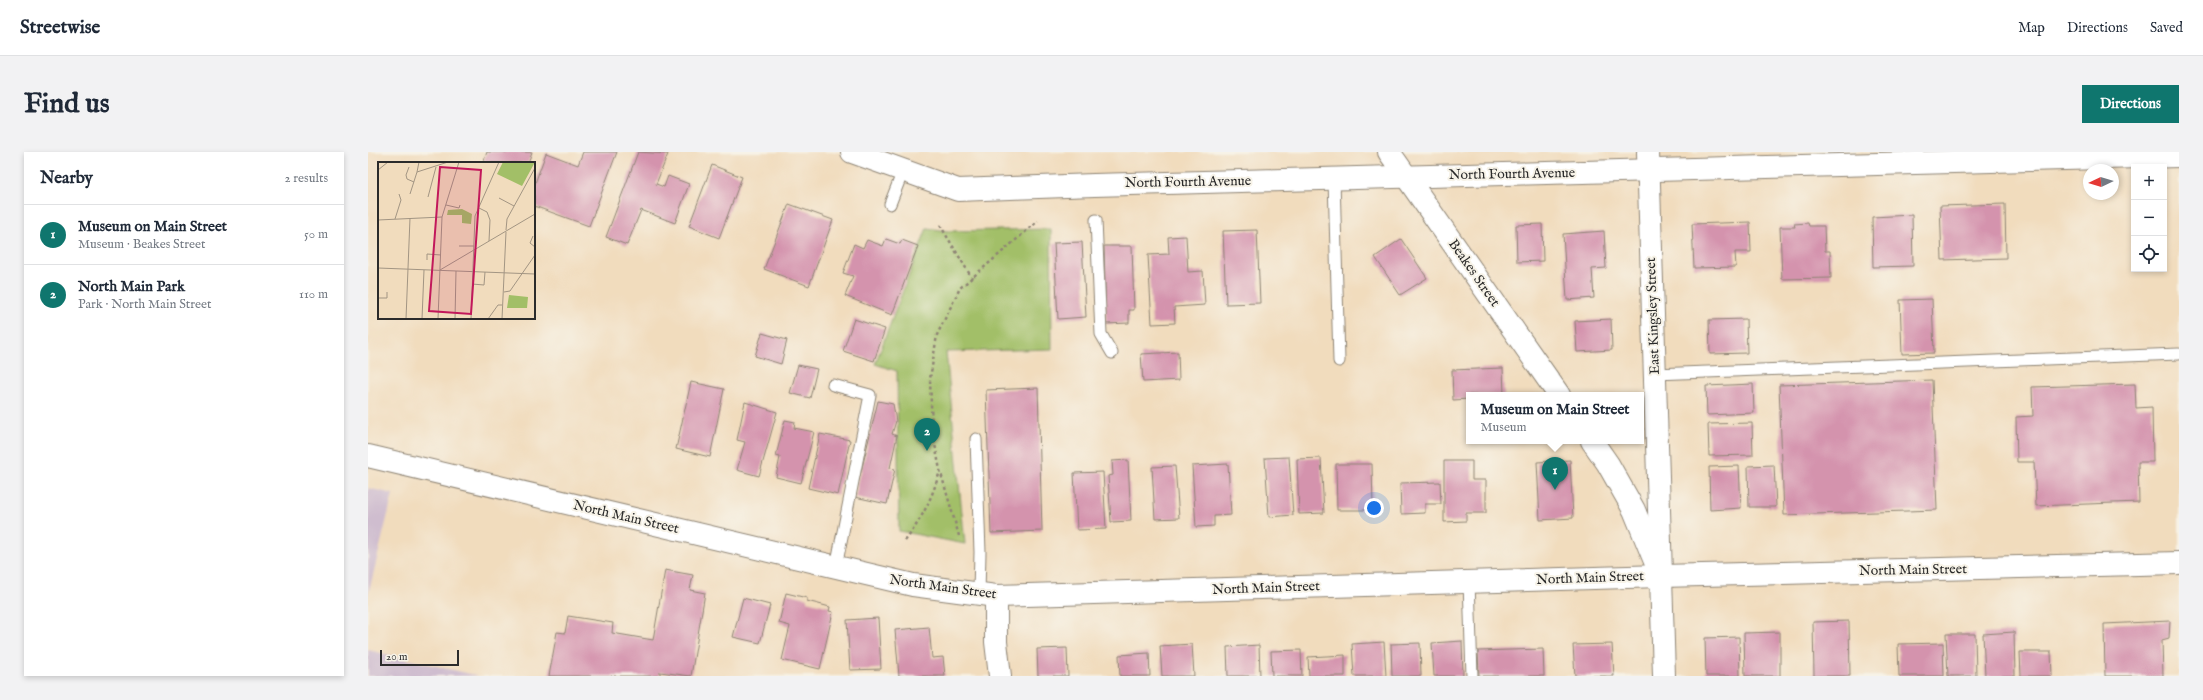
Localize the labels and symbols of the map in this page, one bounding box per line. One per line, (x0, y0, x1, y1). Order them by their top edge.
inset map (378, 162, 535, 319)
street label: North Fourth Avenue (1449, 164, 1576, 184)
north arrow (2083, 164, 2119, 200)
street label: North Fourth Avenue (1125, 172, 1252, 192)
street label: Beakes Street (1444, 236, 1504, 310)
street label: East Kingsley Street (1642, 257, 1664, 375)
pin: 2 (914, 418, 940, 451)
pin: 1 (1542, 457, 1568, 490)
street label: North Main Street (571, 496, 681, 538)
your location (1364, 498, 1384, 518)
street label: North Main Street (1859, 560, 1967, 580)
street label: North Main Street (1536, 567, 1644, 589)
street label: North Main Street (888, 571, 998, 603)
street label: North Main Street (1212, 577, 1320, 599)
scale bar (380, 648, 459, 667)

